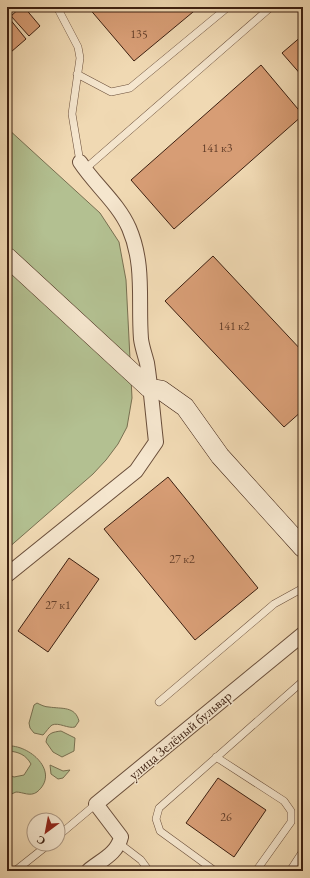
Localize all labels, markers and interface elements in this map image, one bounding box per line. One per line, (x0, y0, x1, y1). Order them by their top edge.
house number: 135 (130, 26, 148, 42)
house number: 141 к3 (201, 140, 233, 156)
house number: 141 к2 (218, 318, 250, 334)
house number: 27 к2 (169, 551, 195, 567)
house number: 27 к1 (45, 597, 71, 613)
street label: улица Зелёный бульвар (125, 687, 235, 783)
house number: 26 (220, 809, 232, 825)
north arrow (26, 812, 66, 852)
text: С (34, 832, 48, 848)

